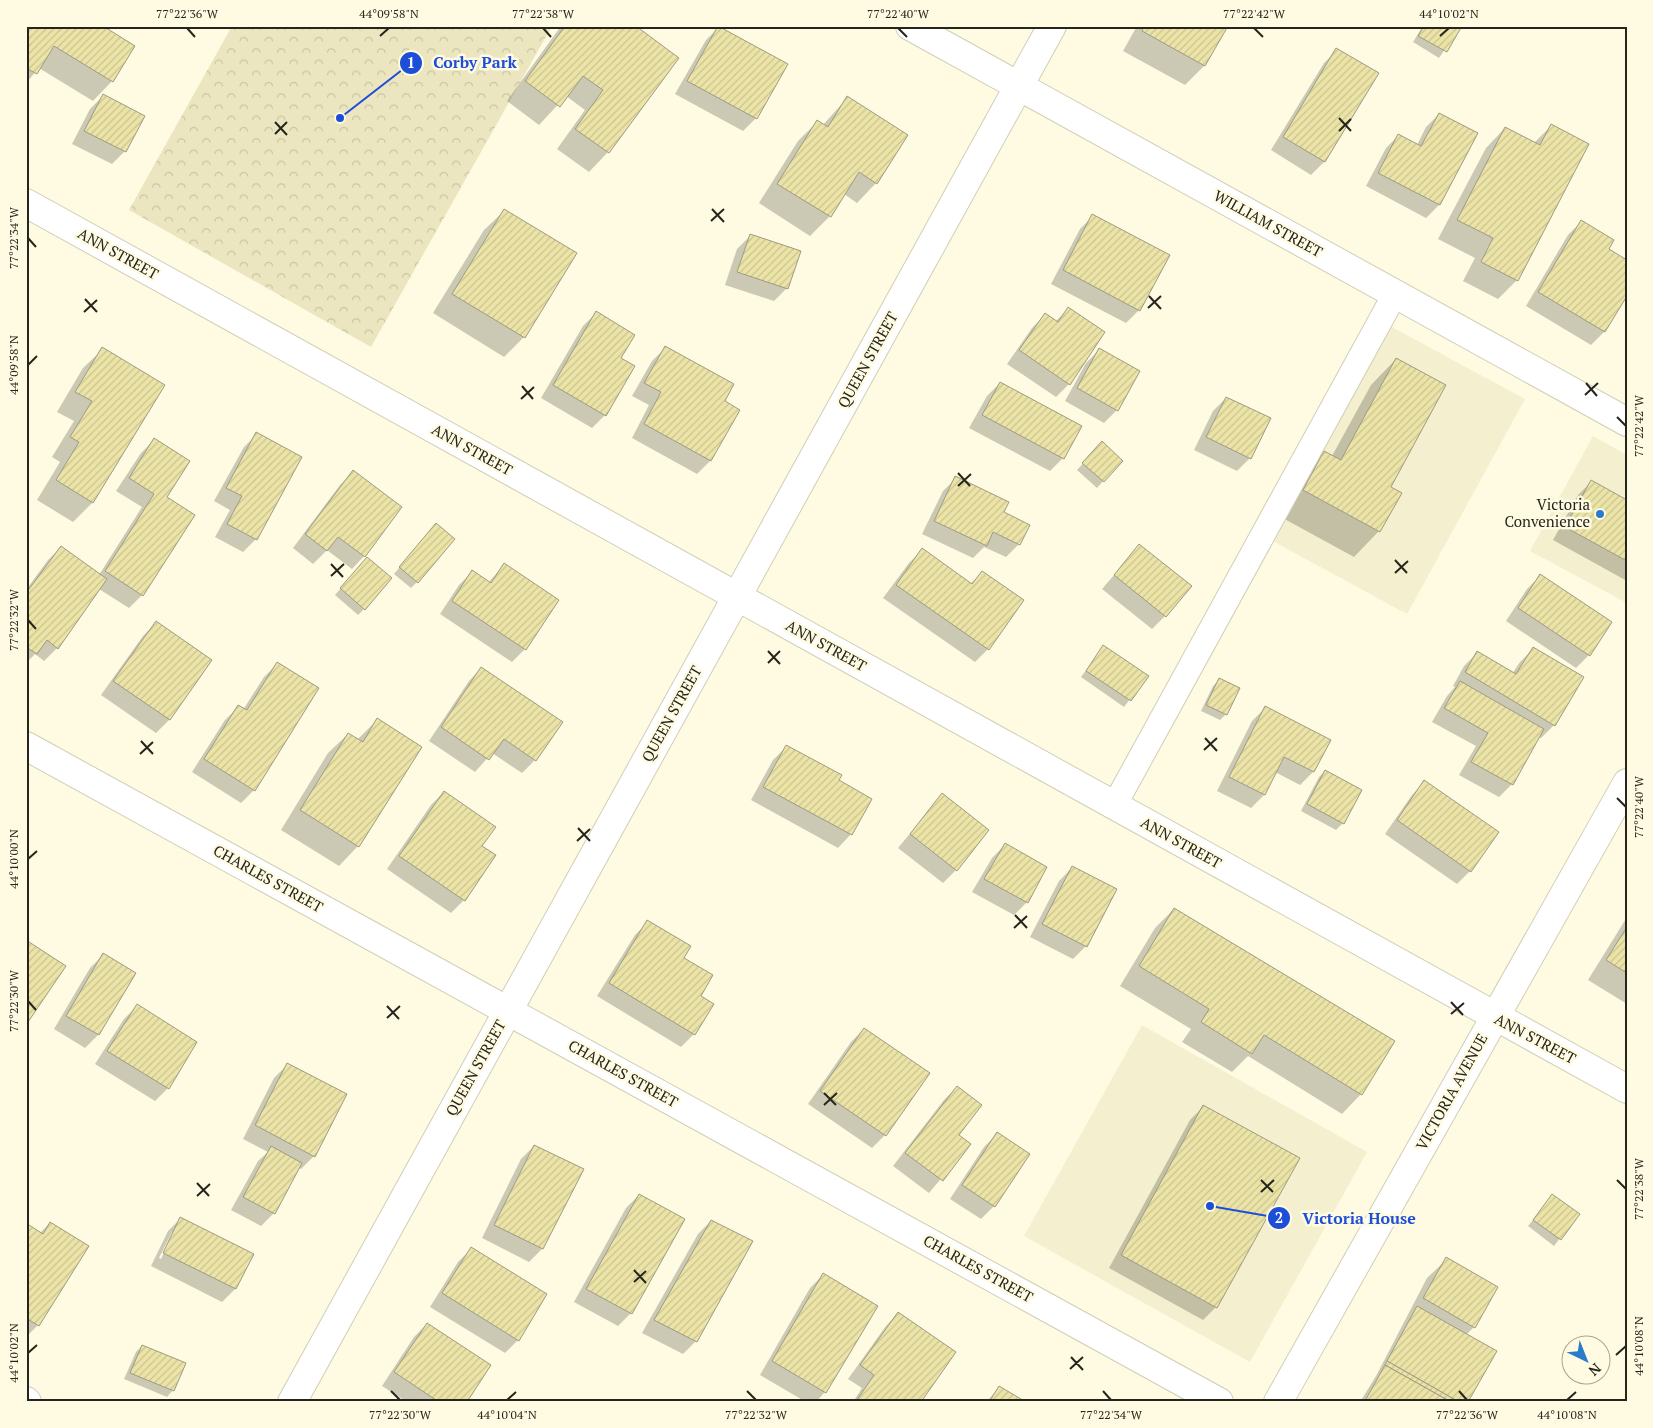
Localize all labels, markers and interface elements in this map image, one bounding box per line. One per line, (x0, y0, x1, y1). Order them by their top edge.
text: 77°22'36"W (156, 6, 219, 21)
text: 44°09'58"N (359, 6, 419, 21)
text: 77°22'38"W (512, 6, 575, 21)
text: 77°22'40"W (867, 6, 930, 21)
text: 77°22'42"W (1223, 6, 1286, 21)
text: 44°10'02"N (1419, 6, 1479, 21)
callout: Corby Park (399, 47, 527, 78)
text: Corby Park (433, 51, 518, 73)
text: 1 (407, 52, 415, 72)
street label: WILLIAM STREET (1210, 185, 1326, 261)
text: 77°22'34"W (6, 206, 21, 269)
street label: ANN STREET (75, 223, 162, 284)
street label: QUEEN STREET (832, 308, 902, 411)
text: 44°09'58"N (6, 335, 21, 395)
text: 77°22'42"W (1631, 394, 1646, 457)
street label: ANN STREET (429, 419, 516, 480)
place label: Victoria Convenience (1504, 494, 1590, 531)
marker: Victoria Convenience (1594, 508, 1606, 520)
text: 77°22'32"W (6, 588, 21, 651)
street label: ANN STREET (783, 615, 870, 676)
street label: QUEEN STREET (636, 662, 706, 765)
text: 77°22'40"W (1631, 775, 1646, 838)
street label: ANN STREET (1138, 812, 1225, 873)
text: 44°10'00"N (6, 829, 21, 889)
street label: CHARLES STREET (210, 840, 327, 917)
text: 77°22'30"W (6, 969, 21, 1032)
street label: ANN STREET (1491, 1008, 1580, 1068)
street label: QUEEN STREET (440, 1016, 510, 1119)
street label: VICTORIA AVENUE (1411, 1030, 1492, 1153)
street label: CHARLES STREET (565, 1035, 682, 1112)
text: 77°22'38"W (1631, 1157, 1646, 1220)
callout: Victoria House (1267, 1203, 1425, 1234)
text: 2 (1275, 1207, 1283, 1227)
text: Victoria House (1302, 1207, 1416, 1229)
street label: CHARLES STREET (920, 1230, 1037, 1307)
text: 44°10'08"N (1631, 1316, 1646, 1376)
text: 44°10'02"N (6, 1323, 21, 1383)
north arrow (1560, 1336, 1610, 1386)
text: N (1585, 1359, 1606, 1381)
text: 77°22'30"W (369, 1407, 432, 1422)
text: 44°10'04"N (477, 1407, 537, 1422)
text: 77°22'32"W (725, 1407, 788, 1422)
text: 77°22'34"W (1080, 1407, 1143, 1422)
text: 77°22'36"W (1436, 1407, 1499, 1422)
text: 44°10'08"N (1537, 1407, 1597, 1422)

